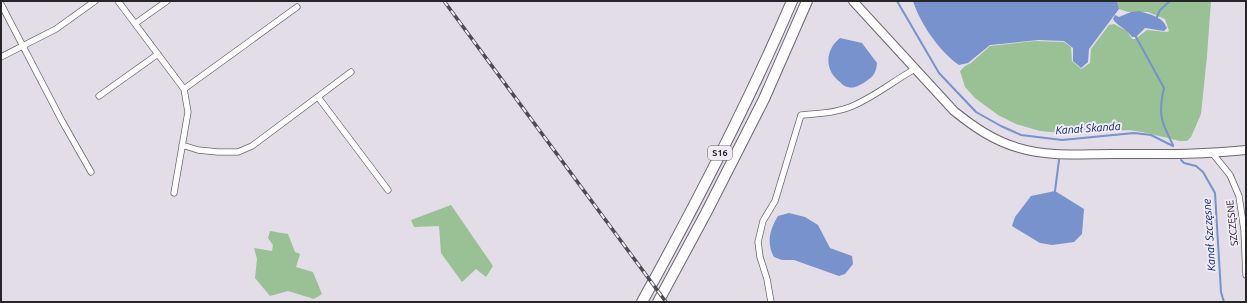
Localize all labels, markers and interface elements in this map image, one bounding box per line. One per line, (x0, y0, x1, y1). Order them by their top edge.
water label: Kanał Skanda (1055, 120, 1121, 136)
road number: S16 (708, 146, 732, 160)
water label: Kanał Szczęsne (1200, 198, 1218, 272)
street label: SZCZĘSNE (1224, 199, 1240, 247)

